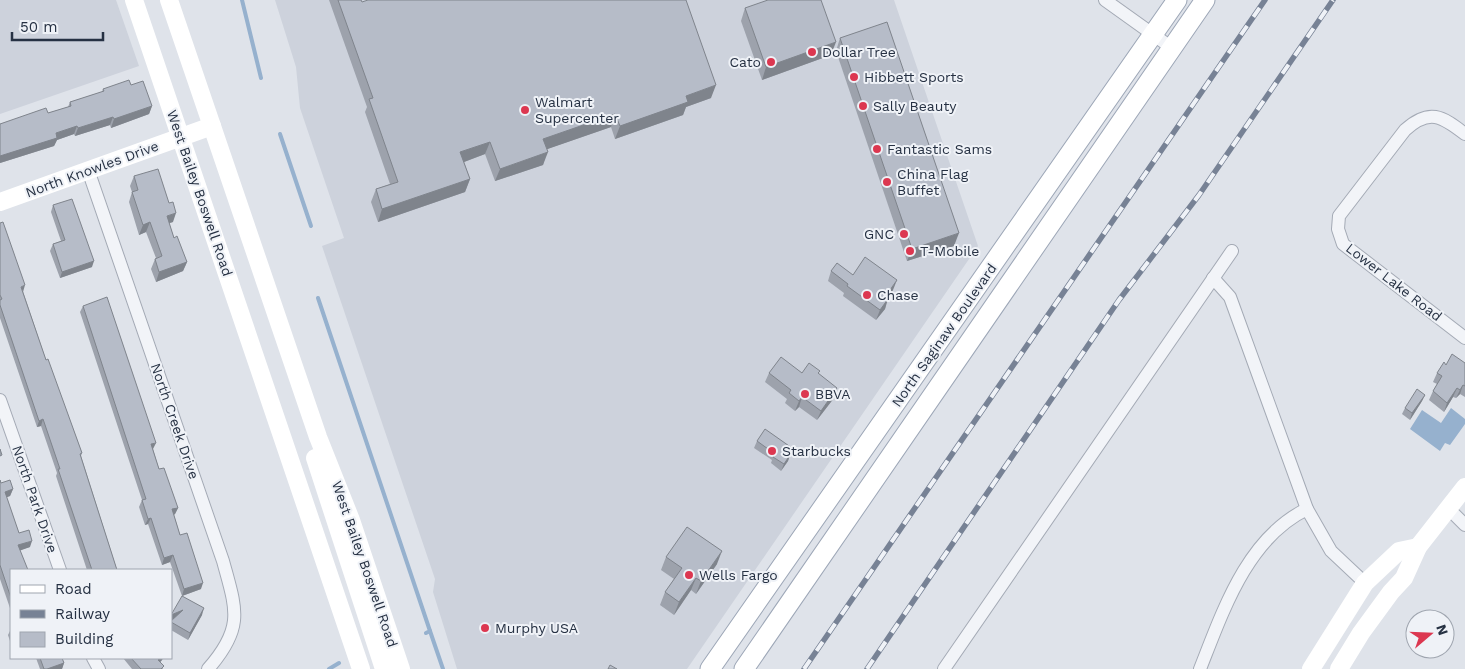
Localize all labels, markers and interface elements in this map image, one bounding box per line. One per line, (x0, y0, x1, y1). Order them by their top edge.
scale bar (12, 10, 104, 42)
text: 50 m (20, 18, 57, 36)
place label: Dollar Tree (822, 44, 896, 60)
marker: Dollar Tree (806, 46, 818, 58)
place label: Cato (729, 54, 761, 70)
marker: Cato (765, 56, 777, 68)
place label: Hibbett Sports (864, 69, 964, 85)
marker: Hibbett Sports (848, 71, 860, 83)
place label: Walmart Supercenter (535, 94, 619, 126)
place label: Sally Beauty (873, 98, 957, 114)
marker: Sally Beauty (857, 100, 869, 112)
marker: Walmart Supercenter (519, 104, 531, 116)
street label: West Bailey Boswell Road (164, 108, 236, 278)
street label: North Knowles Drive (23, 138, 161, 200)
place label: Fantastic Sams (887, 141, 992, 157)
marker: Fantastic Sams (871, 143, 883, 155)
place label: China Flag Buffet (897, 166, 969, 198)
marker: China Flag Buffet (881, 176, 893, 188)
place label: GNC (864, 226, 894, 242)
marker: GNC (898, 228, 910, 240)
street label: Lower Lake Road (1343, 240, 1445, 324)
place label: T-Mobile (920, 243, 979, 259)
marker: T-Mobile (904, 245, 916, 257)
street label: North Saginaw Boulevard (888, 260, 1000, 410)
place label: Chase (877, 287, 919, 303)
marker: Chase (861, 289, 873, 301)
street label: North Creek Drive (148, 361, 202, 481)
place label: BBVA (815, 386, 851, 402)
marker: BBVA (799, 388, 811, 400)
street label: North Park Drive (9, 443, 61, 555)
place label: Starbucks (782, 443, 851, 459)
marker: Starbucks (766, 445, 778, 457)
street label: West Bailey Boswell Road (329, 479, 401, 649)
place label: Wells Fargo (699, 567, 778, 583)
legend (10, 569, 172, 659)
marker: Wells Fargo (683, 569, 695, 581)
text: Road (55, 580, 92, 598)
text: Railway (55, 605, 110, 623)
north arrow (1405, 609, 1455, 659)
place label: Murphy USA (495, 620, 578, 636)
marker: Murphy USA (479, 622, 491, 634)
text: N (1433, 622, 1452, 637)
text: Building (55, 630, 113, 648)

